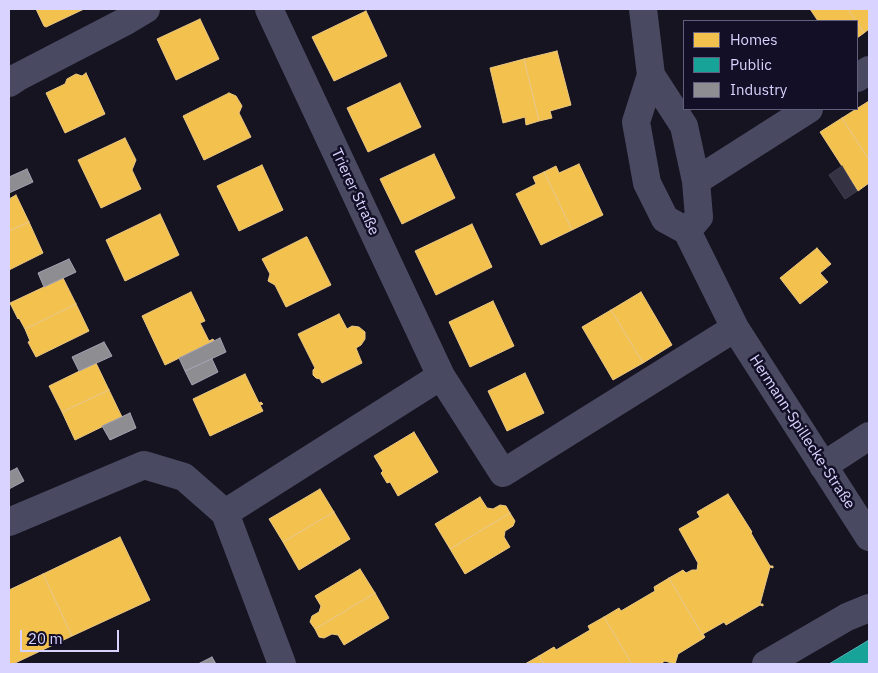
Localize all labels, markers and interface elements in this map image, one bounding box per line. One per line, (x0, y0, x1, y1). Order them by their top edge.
legend (683, 20, 858, 110)
text: Homes (730, 30, 778, 49)
text: Public (730, 55, 772, 74)
text: Industry (730, 80, 787, 99)
street label: Trierer Straße (327, 146, 383, 238)
street label: Hermann-Spillecke-Straße (745, 352, 859, 512)
scale bar (22, 620, 121, 652)
text: 20 m (28, 629, 63, 648)

